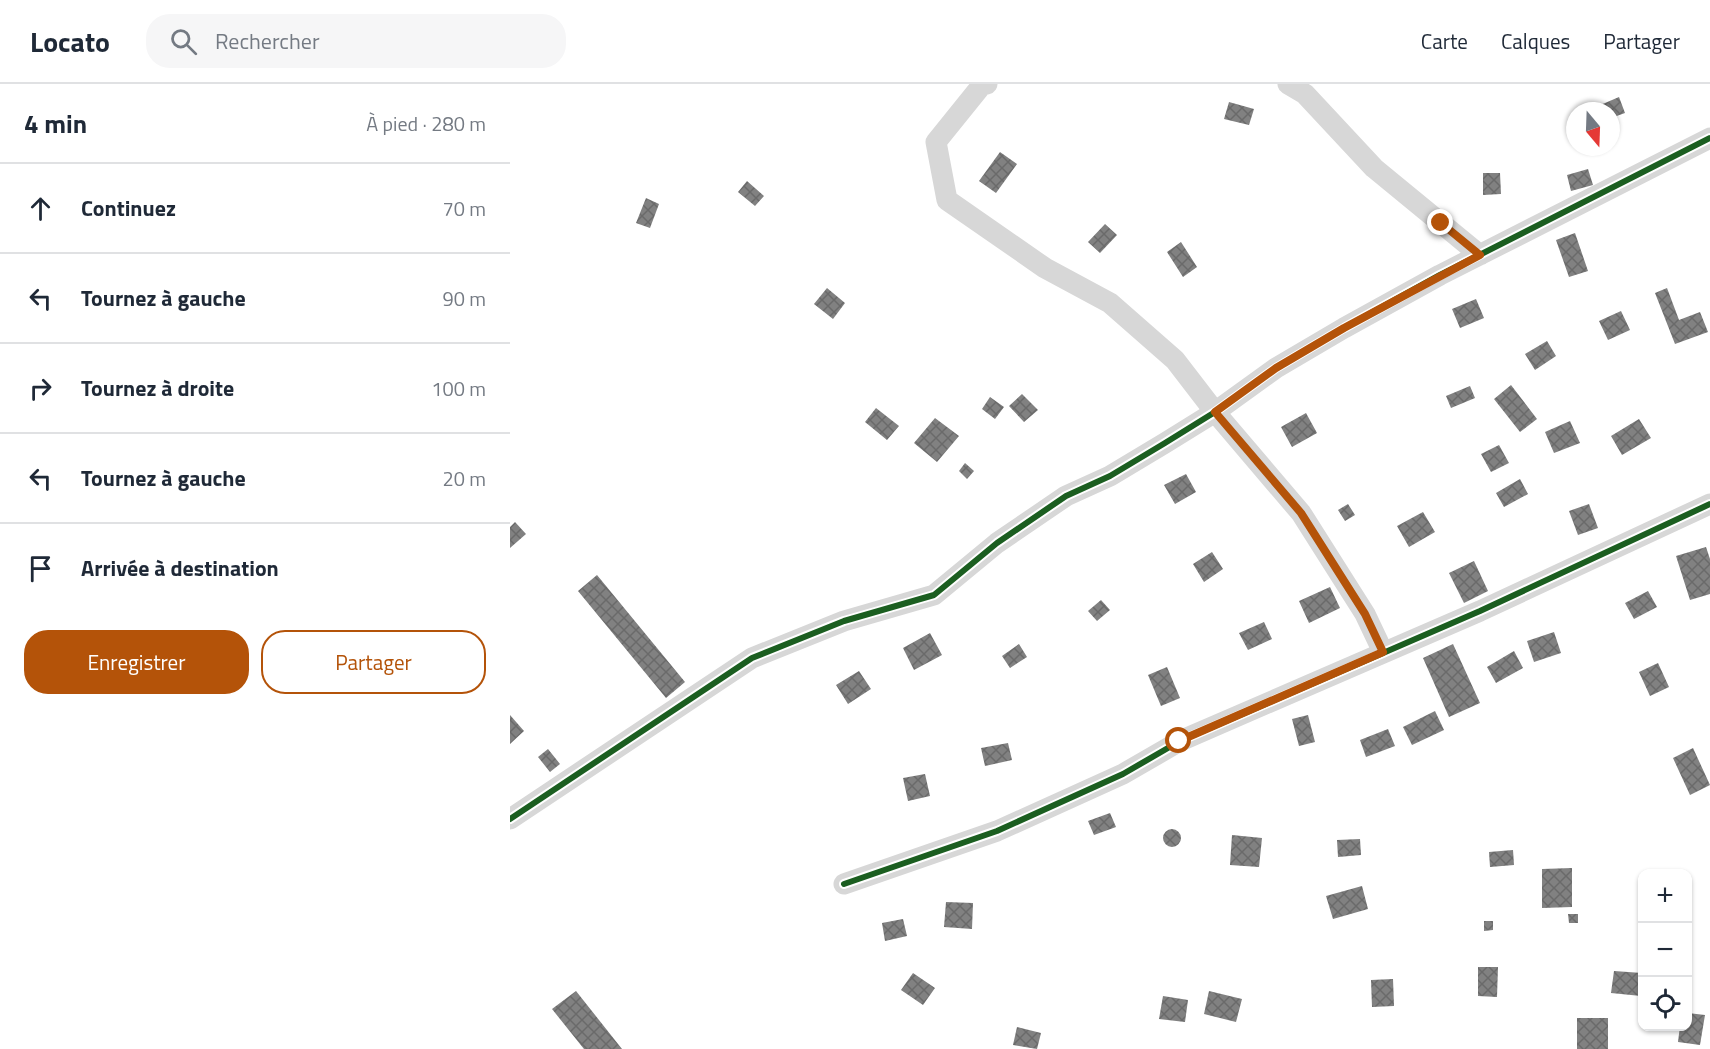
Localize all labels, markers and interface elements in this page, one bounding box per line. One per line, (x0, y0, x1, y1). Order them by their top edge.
search box (146, 14, 566, 68)
text: Locato (30, 20, 110, 63)
text: Rechercher (215, 24, 320, 58)
icon: search (167, 25, 200, 58)
text: Carte (1421, 25, 1468, 57)
text: Calques (1501, 25, 1570, 57)
text: Partager (1603, 25, 1680, 57)
north arrow (1566, 102, 1620, 156)
text: 4 min (24, 104, 87, 143)
text: À pied · 280 m (366, 108, 486, 139)
text: Continuez (81, 191, 176, 225)
icon: ahead (24, 192, 57, 225)
text: 70 m (442, 193, 486, 224)
route end (1427, 209, 1453, 235)
text: Tournez à gauche (81, 281, 246, 315)
icon: left (24, 282, 57, 315)
text: 90 m (442, 283, 486, 314)
text: Tournez à droite (81, 371, 234, 405)
icon: right (24, 372, 57, 405)
text: 100 m (431, 373, 486, 404)
text: Tournez à gauche (81, 461, 246, 495)
icon: left (24, 462, 57, 495)
text: 20 m (442, 463, 486, 494)
text: Arrivée à destination (81, 551, 279, 585)
icon: arrive (24, 552, 57, 585)
button: Enregistrer (24, 630, 249, 694)
button: Partager (261, 630, 486, 694)
route start (1165, 727, 1191, 753)
map controls (1638, 869, 1692, 1031)
button: + (1638, 869, 1692, 923)
button: − (1638, 923, 1692, 977)
button: locate (1638, 977, 1692, 1031)

